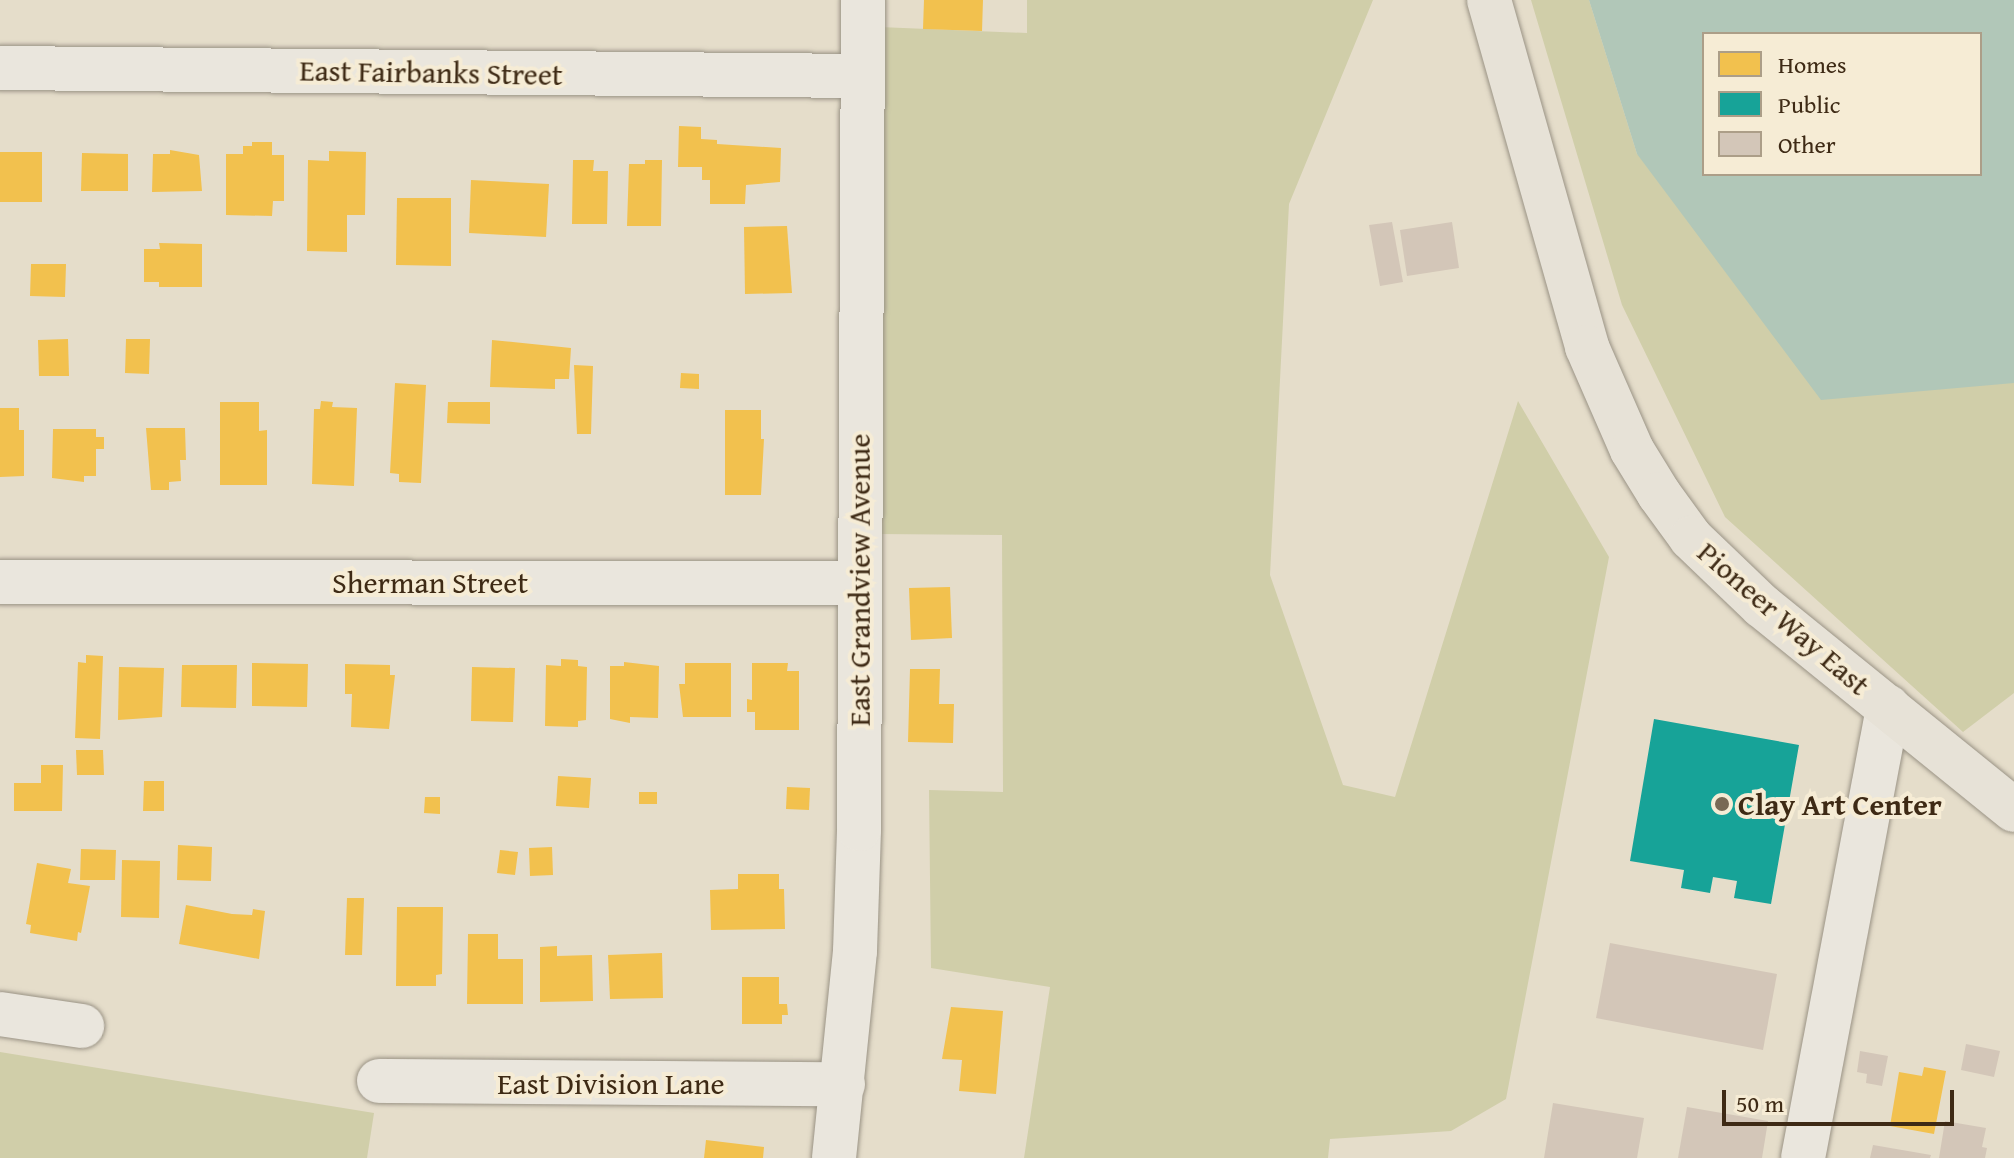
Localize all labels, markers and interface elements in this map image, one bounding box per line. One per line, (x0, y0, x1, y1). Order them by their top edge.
legend (1702, 32, 1982, 176)
text: Homes (1778, 47, 1847, 82)
street label: East Fairbanks Street (299, 52, 563, 92)
text: Public (1778, 87, 1840, 122)
text: Other (1778, 127, 1836, 162)
street label: East Grandview Avenue (841, 434, 877, 726)
street label: Pioneer Way East (1691, 534, 1877, 702)
street label: Sherman Street (332, 564, 528, 600)
place label: Clay Art Center (1738, 786, 1942, 822)
marker: Clay Art Center (1713, 795, 1731, 813)
street label: East Division Lane (497, 1065, 725, 1101)
scale bar (1726, 1074, 1958, 1124)
text: 50 m (1736, 1086, 1784, 1121)

